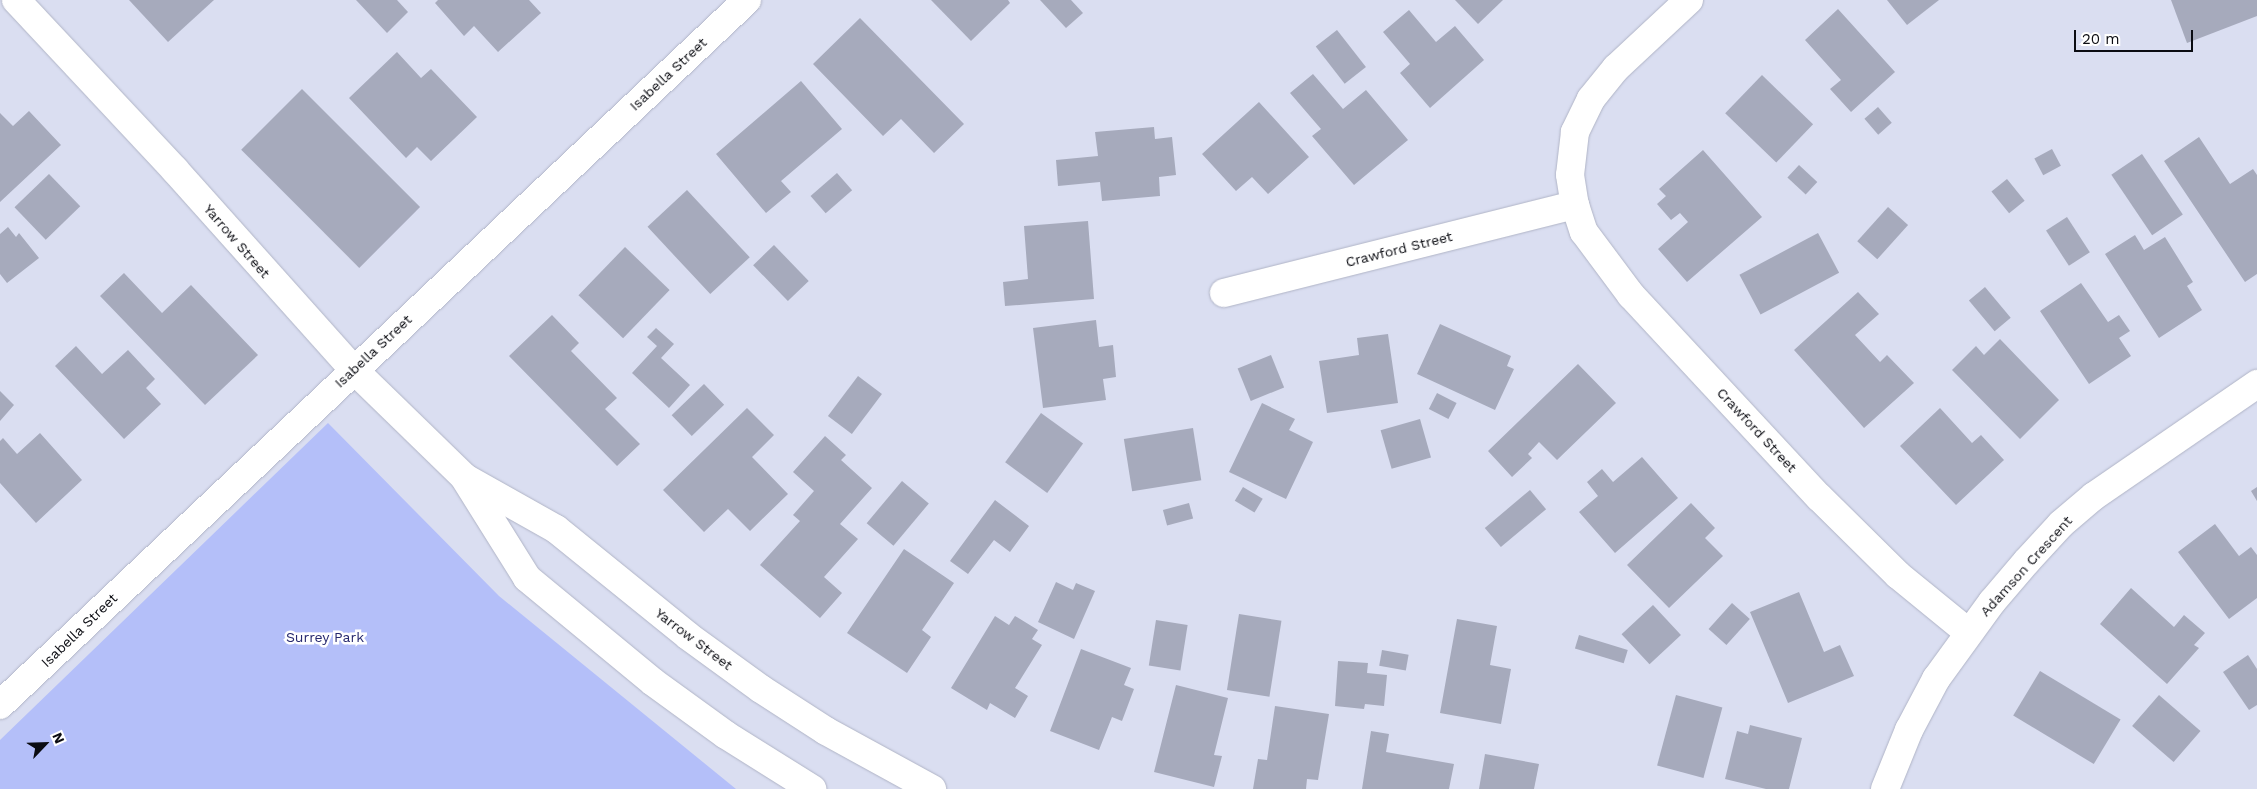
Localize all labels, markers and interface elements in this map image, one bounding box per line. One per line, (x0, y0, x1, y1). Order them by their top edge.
scale bar (2077, 20, 2196, 52)
text: 20 m (2082, 30, 2120, 48)
street label: Isabella Street (626, 34, 710, 114)
street label: Yarrow Street (200, 201, 274, 281)
street label: Crawford Street (1344, 228, 1454, 270)
street label: Isabella Street (331, 311, 415, 391)
street label: Crawford Street (1714, 384, 1800, 476)
street label: Adamson Crescent (1977, 512, 2075, 620)
street label: Isabella Street (37, 589, 121, 671)
street label: Yarrow Street (652, 604, 736, 674)
park label: Surrey Park (286, 629, 364, 645)
north arrow (20, 719, 70, 769)
text: N (49, 730, 68, 746)

